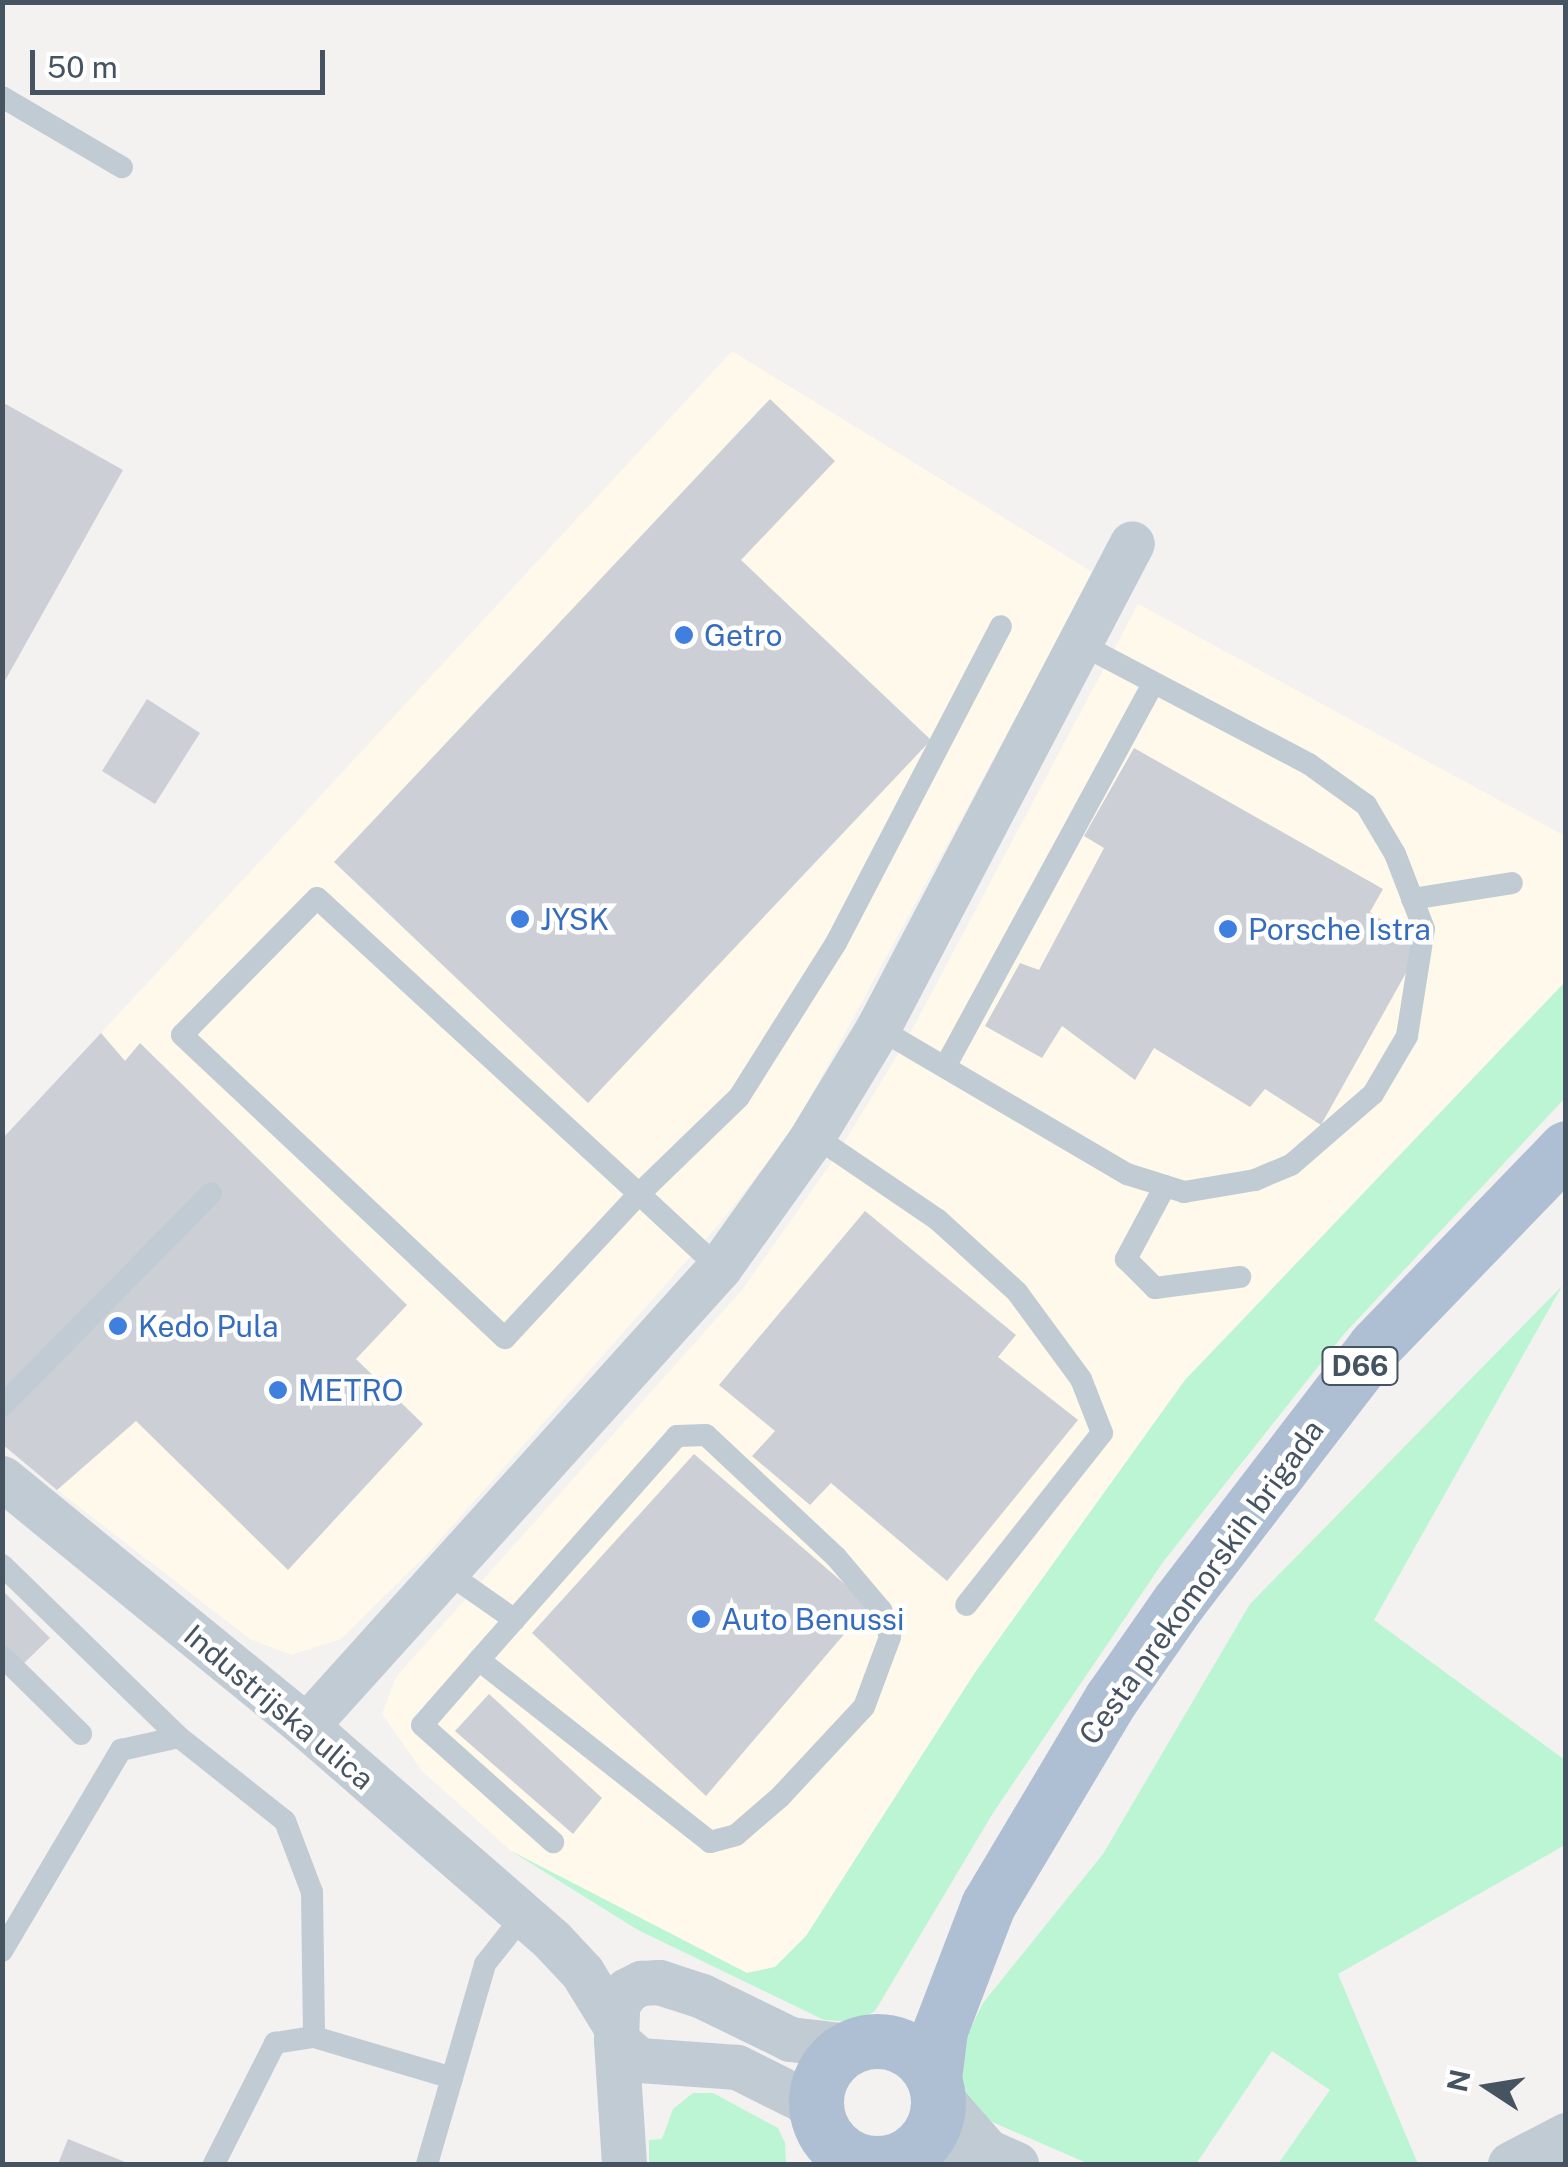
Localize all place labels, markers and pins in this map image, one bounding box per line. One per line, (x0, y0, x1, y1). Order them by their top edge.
place label: Getro (704, 617, 782, 653)
marker: Getro (673, 624, 695, 646)
place label: JYSK (540, 901, 609, 937)
marker: JYSK (509, 908, 531, 930)
place label: Porsche Istra (1248, 911, 1431, 947)
marker: Porsche Istra (1217, 918, 1239, 940)
place label: Kedo Pula (138, 1308, 279, 1344)
marker: Kedo Pula (107, 1315, 129, 1337)
place label: METRO (298, 1372, 404, 1408)
marker: METRO (267, 1379, 289, 1401)
place label: Auto Benussi (721, 1601, 905, 1637)
marker: Auto Benussi (690, 1608, 712, 1630)

